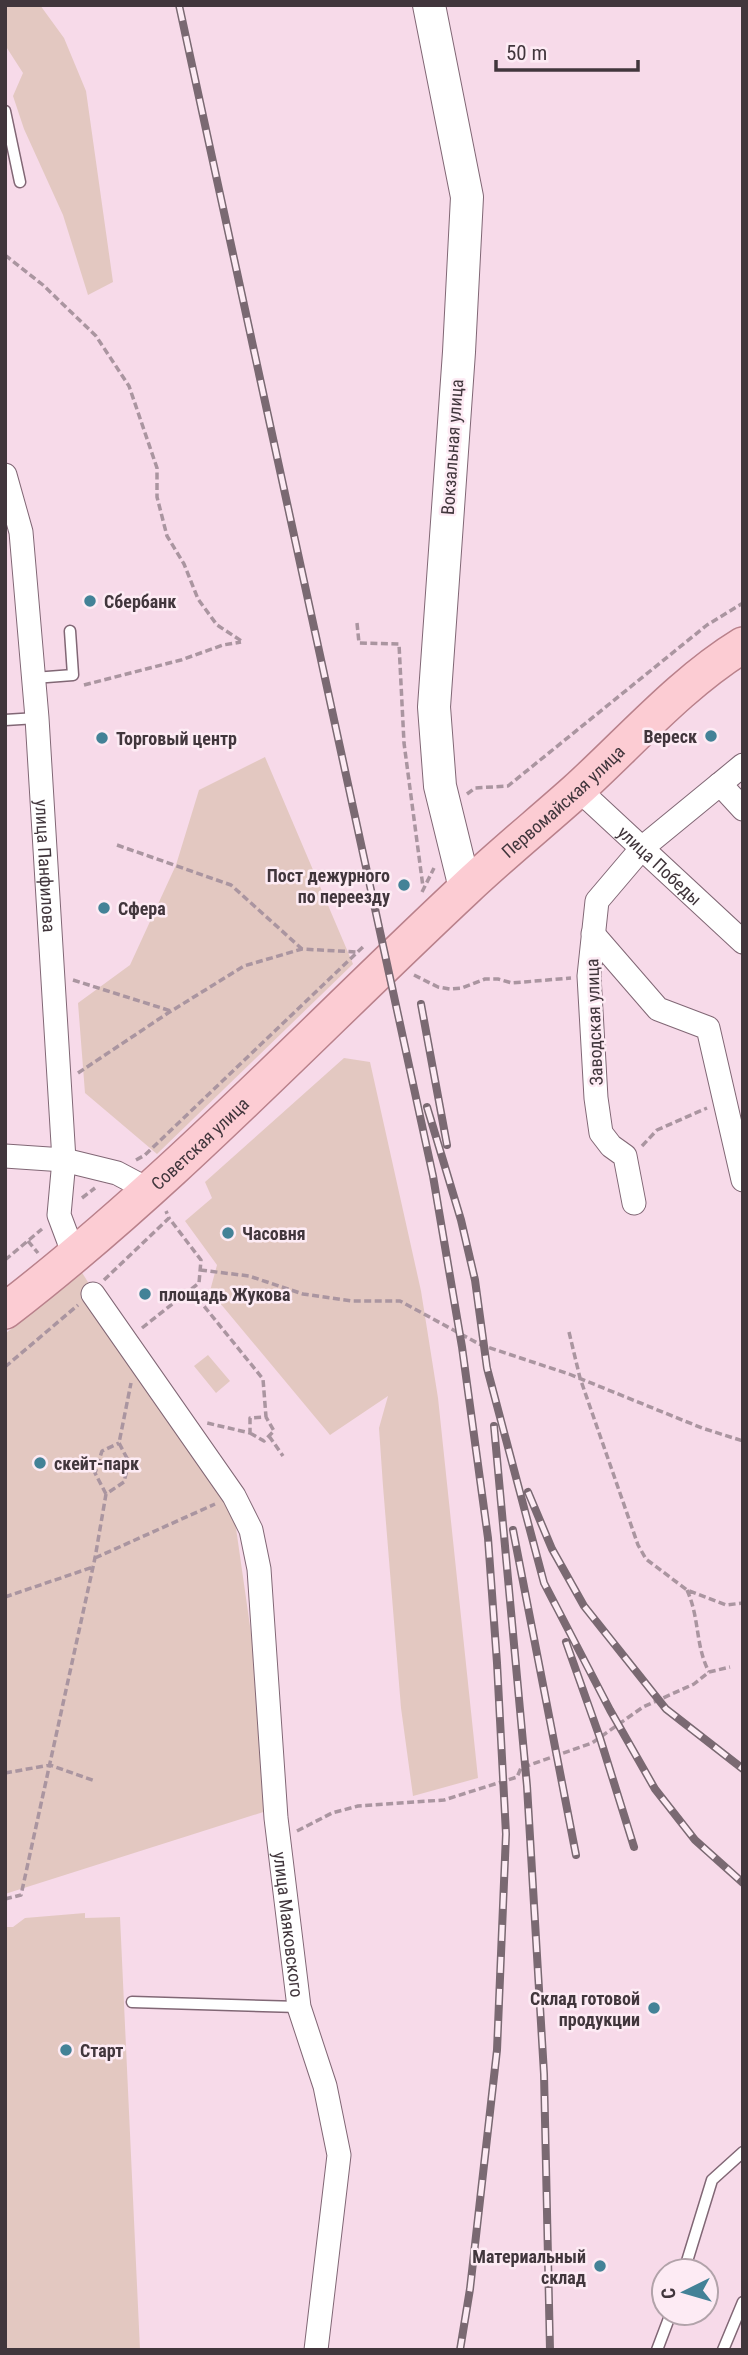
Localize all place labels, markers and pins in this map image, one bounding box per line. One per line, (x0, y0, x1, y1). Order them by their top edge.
place label: Сбербанк (104, 591, 176, 612)
marker: Сбербанк (82, 593, 98, 609)
place label: Вереск (643, 726, 697, 747)
place label: Торговый центр (116, 728, 237, 749)
marker: Вереск (703, 728, 719, 744)
marker: Торговый центр (94, 730, 110, 746)
place label: Пост дежурного по переезду (267, 865, 390, 907)
marker: Пост дежурного по переезду (396, 877, 412, 893)
place label: Сфера (118, 898, 166, 919)
marker: Сфера (96, 900, 112, 916)
place label: Часовня (242, 1223, 306, 1244)
marker: Часовня (220, 1225, 236, 1241)
place label: площадь Жукова (159, 1284, 290, 1305)
marker: площадь Жукова (137, 1286, 153, 1302)
place label: скейт-парк (54, 1453, 139, 1474)
marker: скейт-парк (32, 1455, 48, 1471)
place label: Склад готовой продукции (530, 1988, 640, 2030)
marker: Склад готовой продукции (646, 2000, 662, 2016)
place label: Старт (80, 2040, 123, 2061)
marker: Старт (58, 2042, 74, 2058)
place label: Материальный склад (472, 2246, 586, 2288)
marker: Материальный склад (592, 2258, 608, 2274)

